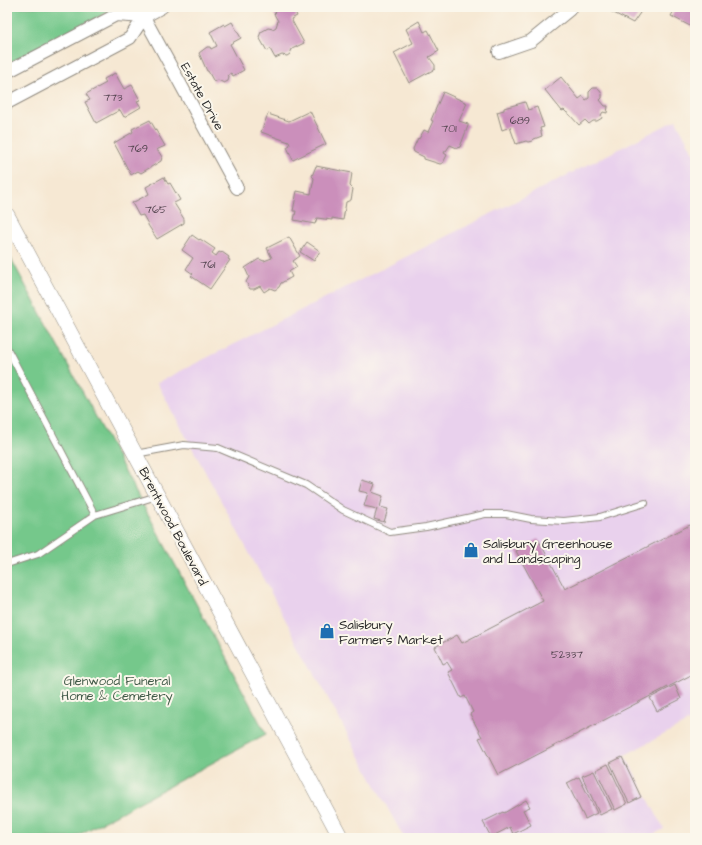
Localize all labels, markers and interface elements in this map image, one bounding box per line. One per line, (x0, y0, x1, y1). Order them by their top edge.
street label: Estate Drive (176, 59, 228, 134)
house number: 773 (103, 90, 123, 105)
house number: 689 (510, 113, 530, 128)
house number: 701 (441, 121, 457, 136)
house number: 769 (128, 141, 148, 156)
house number: 765 (145, 202, 167, 217)
house number: 761 (200, 257, 216, 272)
street label: Brentwood Boulevard (134, 464, 212, 589)
place label: Salisbury Greenhouse and Landscaping (483, 535, 613, 569)
shop icon: Salisbury Greenhouse and Landscaping (462, 541, 480, 559)
place label: Salisbury Farmers Market (339, 616, 443, 649)
shop icon: Salisbury Farmers Market (318, 622, 336, 640)
house number: 52337 (551, 647, 583, 662)
park label: Glenwood Funeral Home & Cemetery (61, 672, 173, 706)

